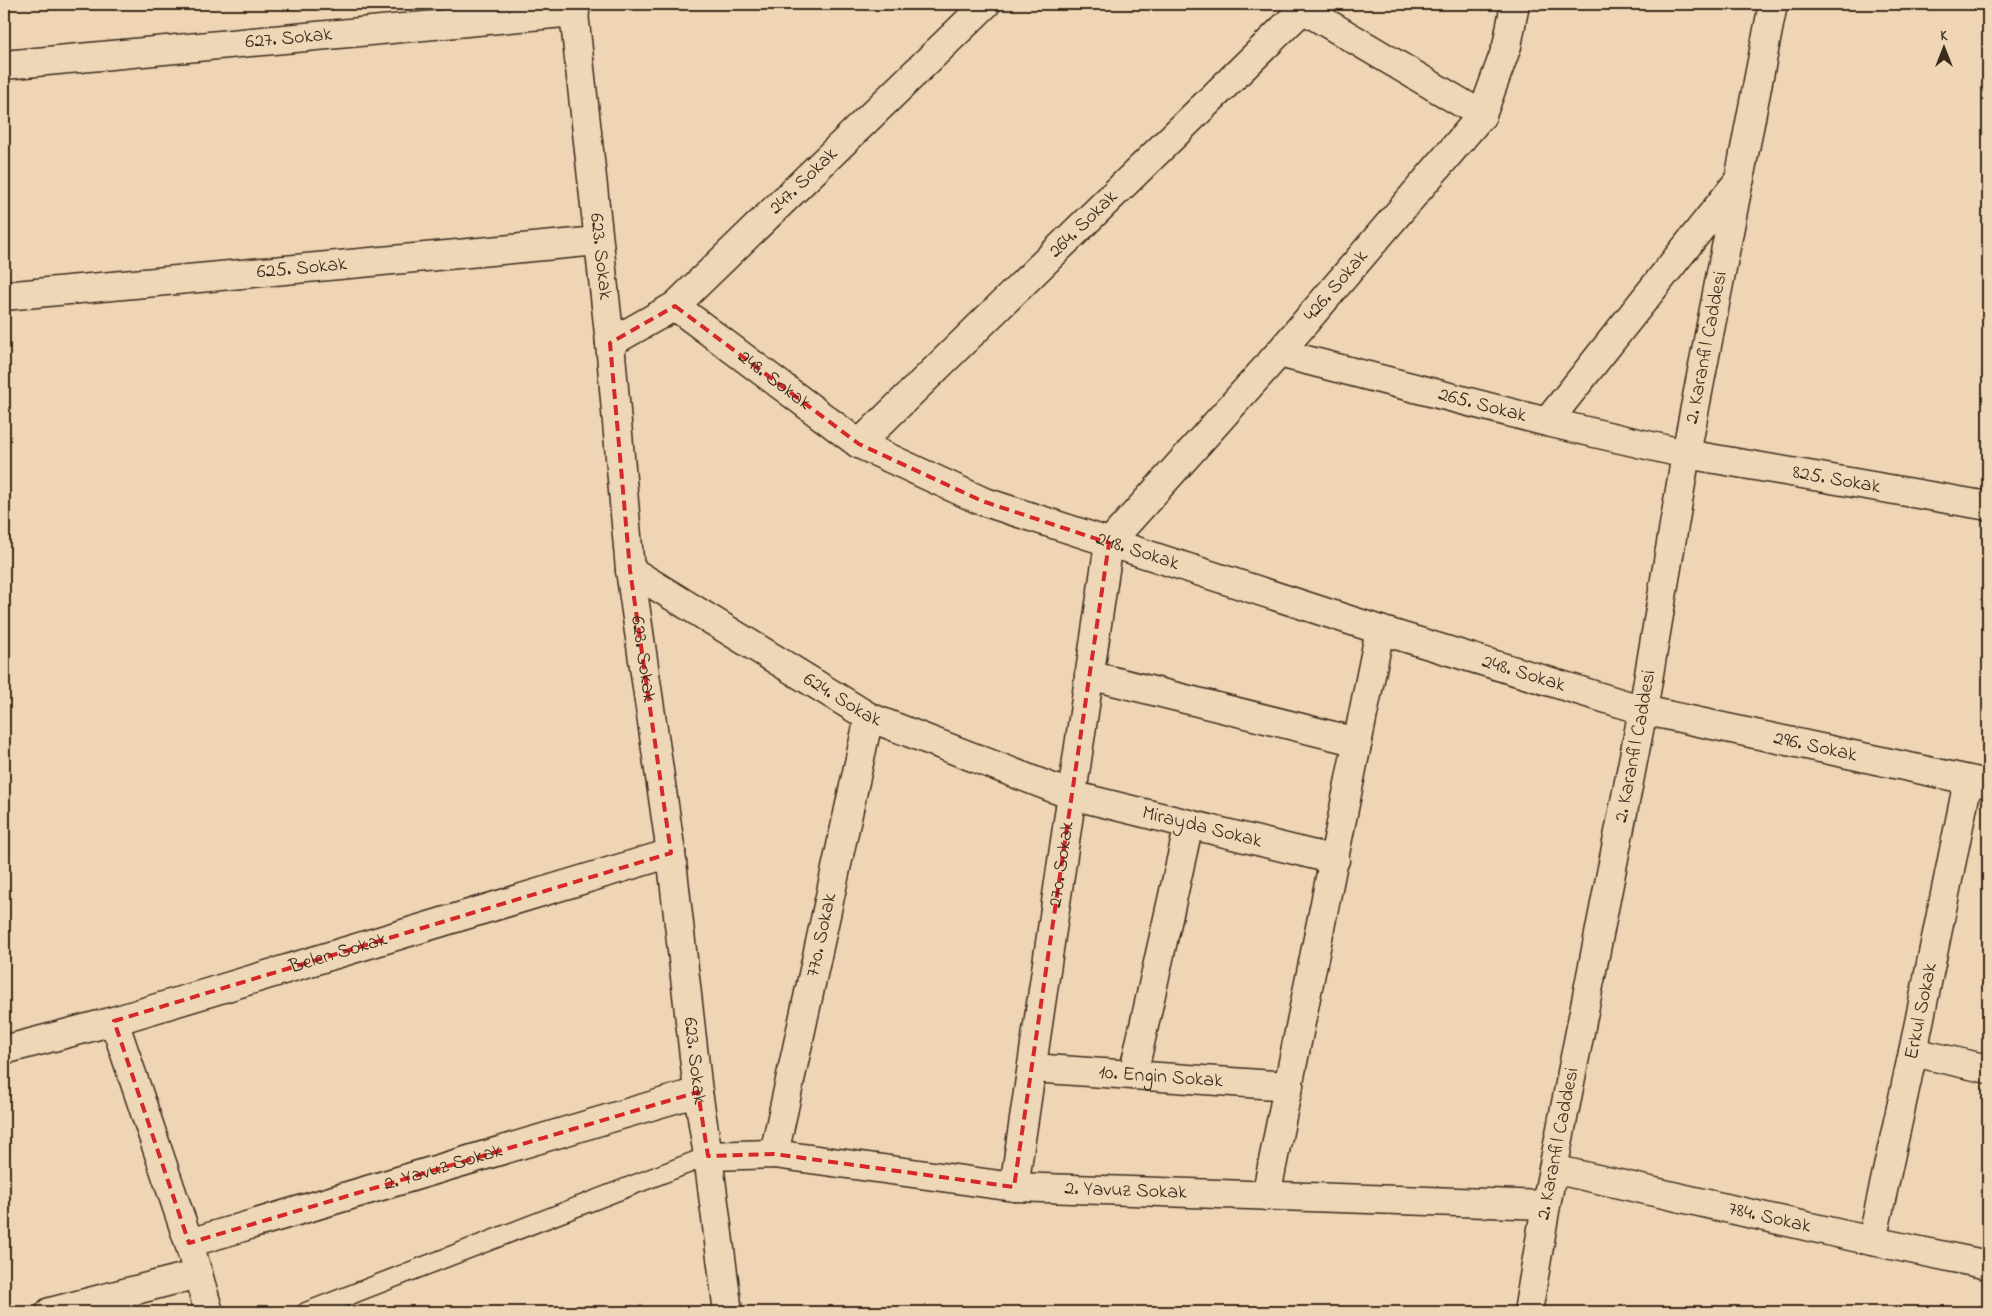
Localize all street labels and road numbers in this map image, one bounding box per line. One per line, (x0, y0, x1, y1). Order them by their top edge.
street label: 627. Sokak (244, 20, 334, 57)
street label: 247. Sokak (762, 140, 845, 222)
street label: 264. Sokak (1042, 183, 1125, 265)
street label: 623. Sokak (581, 212, 620, 302)
street label: 426. Sokak (1297, 243, 1376, 329)
street label: 625. Sokak (255, 250, 348, 287)
street label: 2. Karanfil Caddesi (1678, 269, 1736, 426)
street label: 248. Sokak (731, 343, 817, 418)
street label: 265. Sokak (1435, 380, 1530, 431)
street label: 825. Sokak (1790, 458, 1883, 502)
street label: 248. Sokak (1092, 524, 1183, 578)
street label: 623. Sokak (622, 614, 664, 705)
street label: 248. Sokak (1478, 647, 1569, 700)
street label: 624. Sokak (797, 665, 886, 735)
street label: 2. Karanfil Caddesi (1607, 668, 1664, 825)
street label: 296. Sokak (1771, 724, 1860, 770)
street label: Mirayda Sokak (1139, 799, 1265, 856)
street label: 270. Sokak (1041, 819, 1082, 910)
street label: 770. Sokak (798, 890, 845, 980)
street label: Belen Sokak (285, 925, 391, 982)
street label: Erkul Sokak (1897, 960, 1945, 1062)
street label: 623. Sokak (675, 1016, 714, 1107)
street label: 10. Engin Sokak (1098, 1058, 1224, 1096)
street label: 2. Karanfil Caddesi (1529, 1065, 1587, 1222)
street label: 2. Yavuz Sokak (380, 1136, 506, 1199)
street label: 2. Yavuz Sokak (1064, 1174, 1188, 1207)
street label: 784. Sokak (1725, 1194, 1814, 1241)

